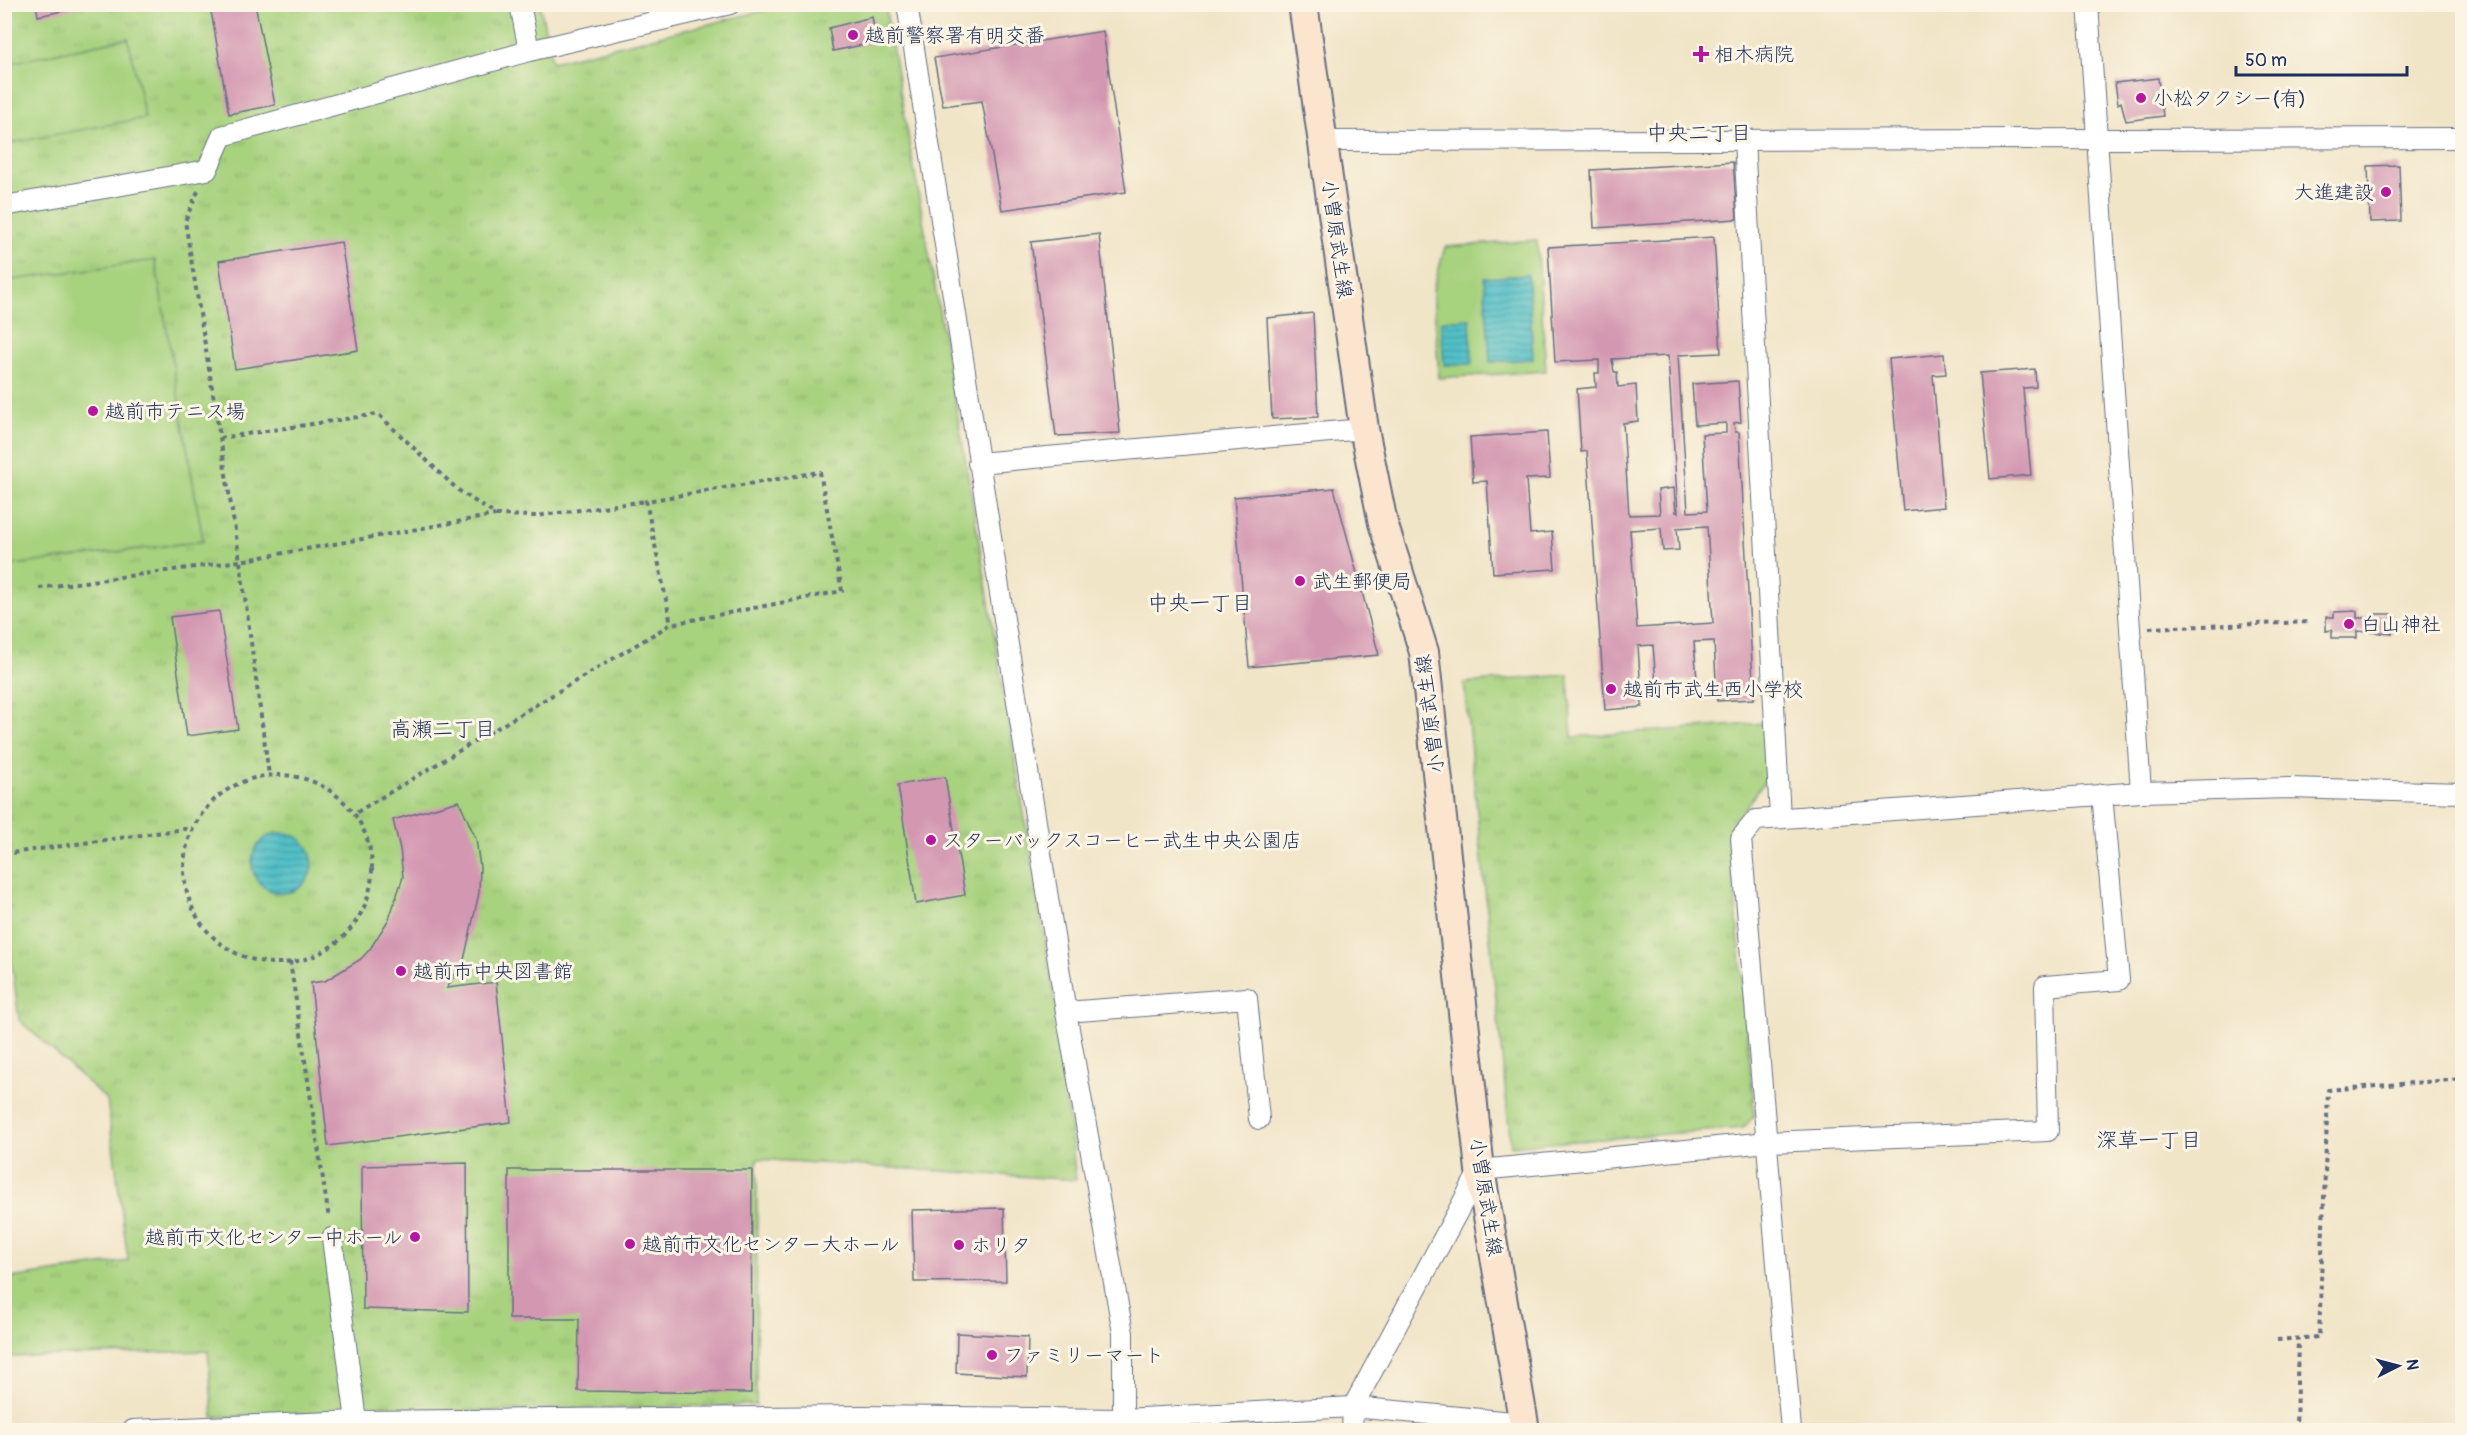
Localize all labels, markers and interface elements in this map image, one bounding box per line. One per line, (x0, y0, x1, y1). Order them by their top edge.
place label: 越前警察署有明交番 (865, 23, 1045, 48)
marker: 越前警察署有明交番 (846, 28, 860, 42)
scale bar (2236, 39, 2407, 77)
place label: 相木病院 (1714, 42, 1794, 67)
marker: 相木病院 (1692, 45, 1710, 63)
text: 50 m (2245, 49, 2287, 72)
place label: 小松タクシー(有) (2153, 86, 2306, 111)
marker: 小松タクシー(有) (2134, 91, 2148, 105)
district label: 中央二丁目 (1647, 120, 1752, 147)
street label: 小曽原武生線 (1316, 178, 1358, 300)
place label: 大進建設 (2294, 180, 2374, 205)
marker: 大進建設 (2379, 185, 2393, 199)
place label: 越前市テニス場 (105, 399, 245, 424)
marker: 越前市テニス場 (86, 404, 100, 418)
place label: 武生郵便局 (1312, 569, 1412, 594)
marker: 武生郵便局 (1293, 574, 1307, 588)
district label: 中央一丁目 (1148, 590, 1253, 617)
place label: 白山神社 (2361, 612, 2441, 637)
marker: 白山神社 (2342, 617, 2356, 631)
street label: 小曽原武生線 (1410, 653, 1450, 775)
place label: 越前市武生西小学校 (1623, 677, 1803, 702)
marker: 越前市武生西小学校 (1604, 682, 1618, 696)
district label: 高瀬二丁目 (391, 716, 496, 743)
place label: スターバックスコーヒー武生中央公園店 (943, 828, 1302, 853)
marker: スターバックスコーヒー武生中央公園店 (924, 833, 938, 847)
place label: 越前市中央図書館 (413, 959, 573, 984)
marker: 越前市中央図書館 (394, 964, 408, 978)
district label: 深草一丁目 (2097, 1127, 2202, 1154)
street label: 小曽原武生線 (1464, 1136, 1508, 1258)
place label: 越前市文化センター中ホール (145, 1225, 403, 1250)
marker: 越前市文化センター中ホール (408, 1230, 422, 1244)
place label: 越前市文化センター大ホール (642, 1232, 900, 1257)
place label: ホリタ (971, 1233, 1031, 1258)
marker: 越前市文化センター大ホール (623, 1237, 637, 1251)
marker: ホリタ (952, 1238, 966, 1252)
north arrow (2368, 1336, 2428, 1396)
place label: ファミリーマート (1004, 1343, 1164, 1368)
marker: ファミリーマート (985, 1348, 999, 1362)
text: N (2401, 1358, 2422, 1371)

